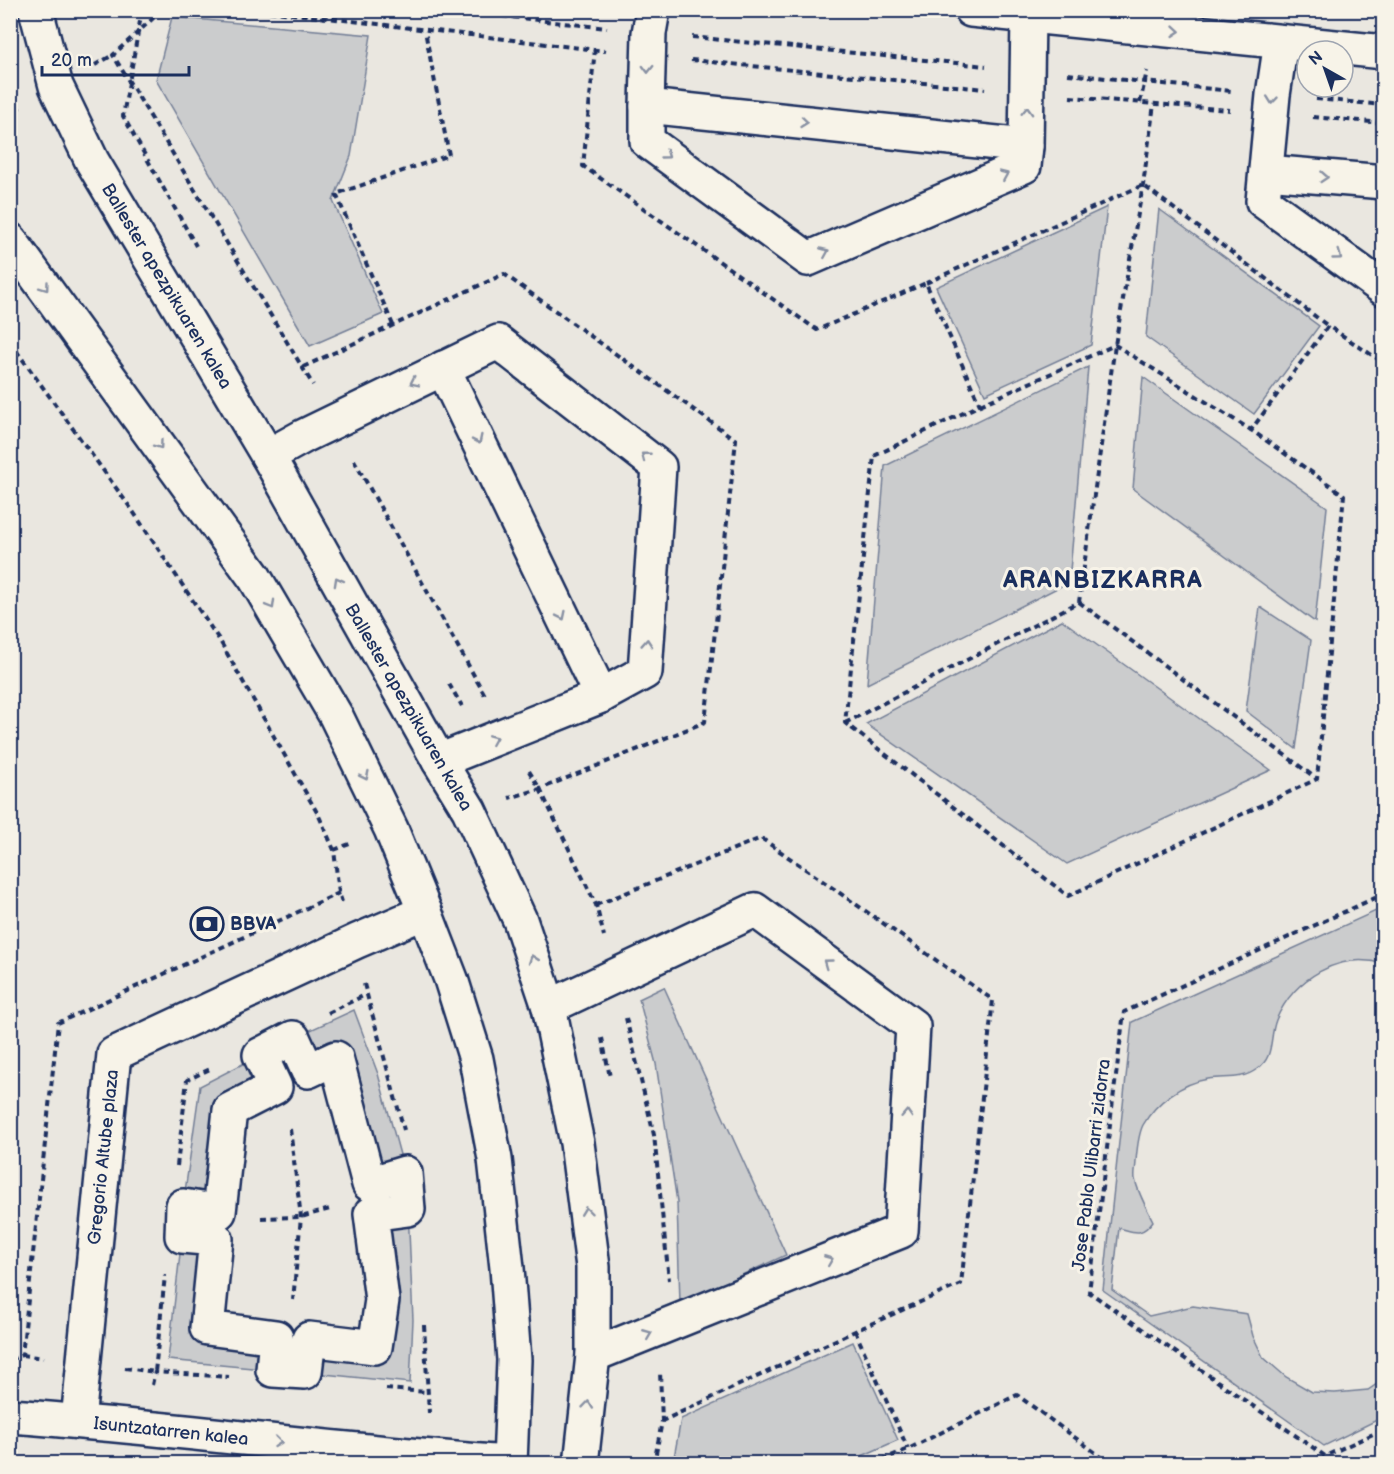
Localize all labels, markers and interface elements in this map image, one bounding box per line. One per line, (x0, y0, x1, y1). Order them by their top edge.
one-way arrow (1171, 24, 1180, 37)
scale bar (42, 39, 189, 77)
north arrow (1295, 39, 1355, 99)
text: N (1306, 48, 1327, 70)
text: 20 m (51, 50, 92, 71)
one-way arrow (642, 64, 655, 73)
one-way arrow (1267, 95, 1279, 104)
one-way arrow (1020, 106, 1033, 115)
one-way arrow (800, 116, 809, 128)
one-way arrow (659, 148, 670, 159)
one-way arrow (998, 170, 1009, 182)
one-way arrow (1320, 170, 1329, 183)
street label: Ballester apezpikuaren kalea (97, 180, 236, 393)
one-way arrow (819, 247, 830, 259)
one-way arrow (1332, 249, 1343, 260)
one-way arrow (38, 281, 49, 292)
one-way arrow (410, 375, 421, 387)
one-way arrow (470, 433, 482, 444)
one-way arrow (152, 439, 163, 450)
one-way arrow (640, 452, 651, 463)
district label: ARANBIZKARRA (1002, 566, 1203, 595)
one-way arrow (334, 577, 345, 588)
one-way arrow (264, 599, 275, 609)
street label: Ballester apezpikuaren kalea (341, 600, 477, 815)
one-way arrow (555, 609, 567, 620)
one-way arrow (640, 639, 653, 648)
one-way arrow (487, 734, 498, 746)
one-way arrow (358, 769, 369, 780)
bank icon: BBVA (189, 906, 225, 942)
place label: BBVA (230, 914, 277, 935)
one-way arrow (528, 954, 540, 965)
one-way arrow (822, 959, 833, 970)
street label: Jose Pablo Ulibarri zidorra (1068, 1058, 1115, 1272)
street label: Gregorio Altube plaza (84, 1068, 123, 1246)
one-way arrow (901, 1109, 914, 1118)
one-way arrow (580, 1207, 592, 1216)
one-way arrow (822, 1255, 833, 1267)
one-way arrow (642, 1329, 653, 1341)
one-way arrow (581, 1401, 594, 1410)
street label: Isuntzatarren kalea (92, 1413, 249, 1450)
one-way arrow (273, 1435, 282, 1448)

